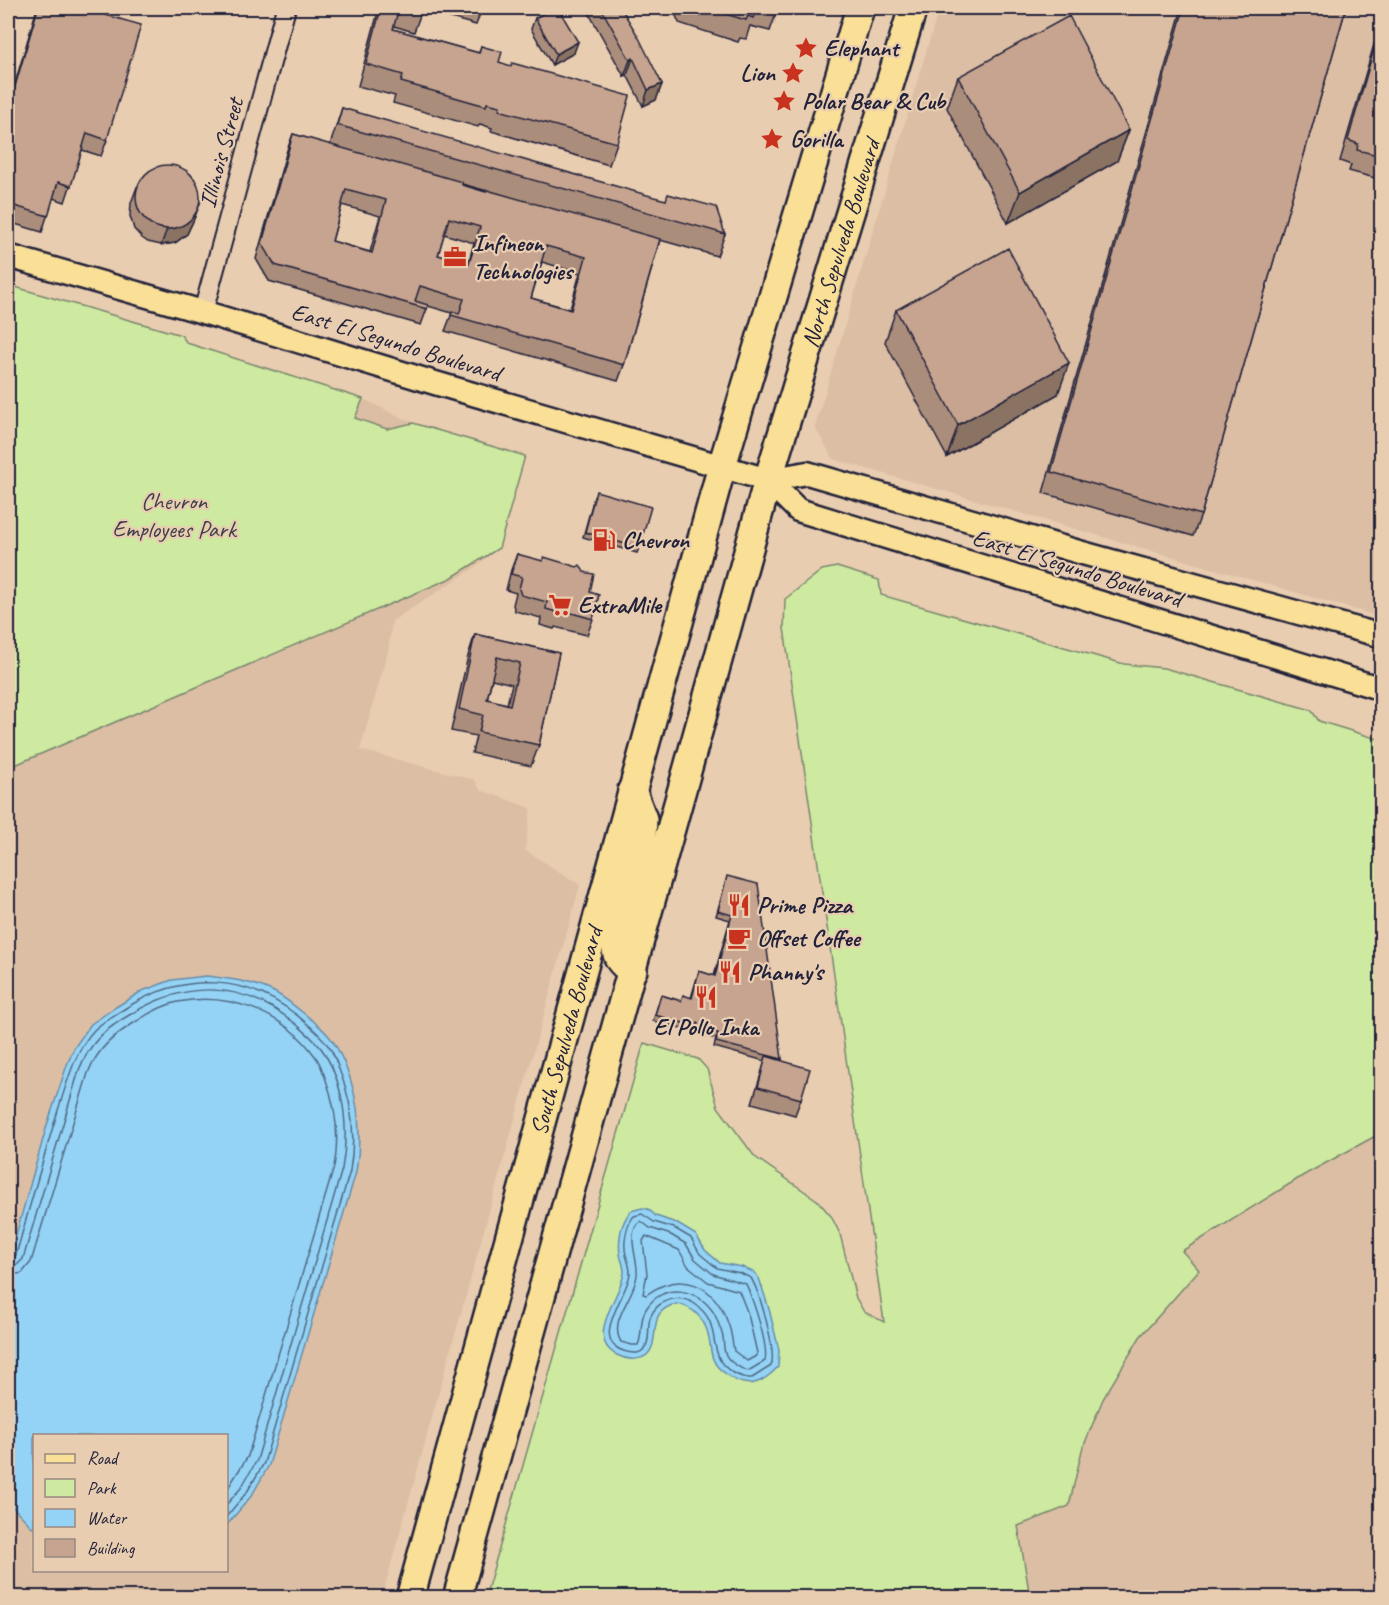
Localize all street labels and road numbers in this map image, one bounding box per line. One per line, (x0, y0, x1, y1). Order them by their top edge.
street label: Illinois Street (192, 93, 251, 211)
street label: North Sepulveda Boulevard (795, 132, 888, 351)
street label: East El Segundo Boulevard (288, 296, 508, 389)
street label: East El Segundo Boulevard (969, 522, 1189, 615)
street label: South Sepulveda Boulevard (523, 920, 610, 1138)

